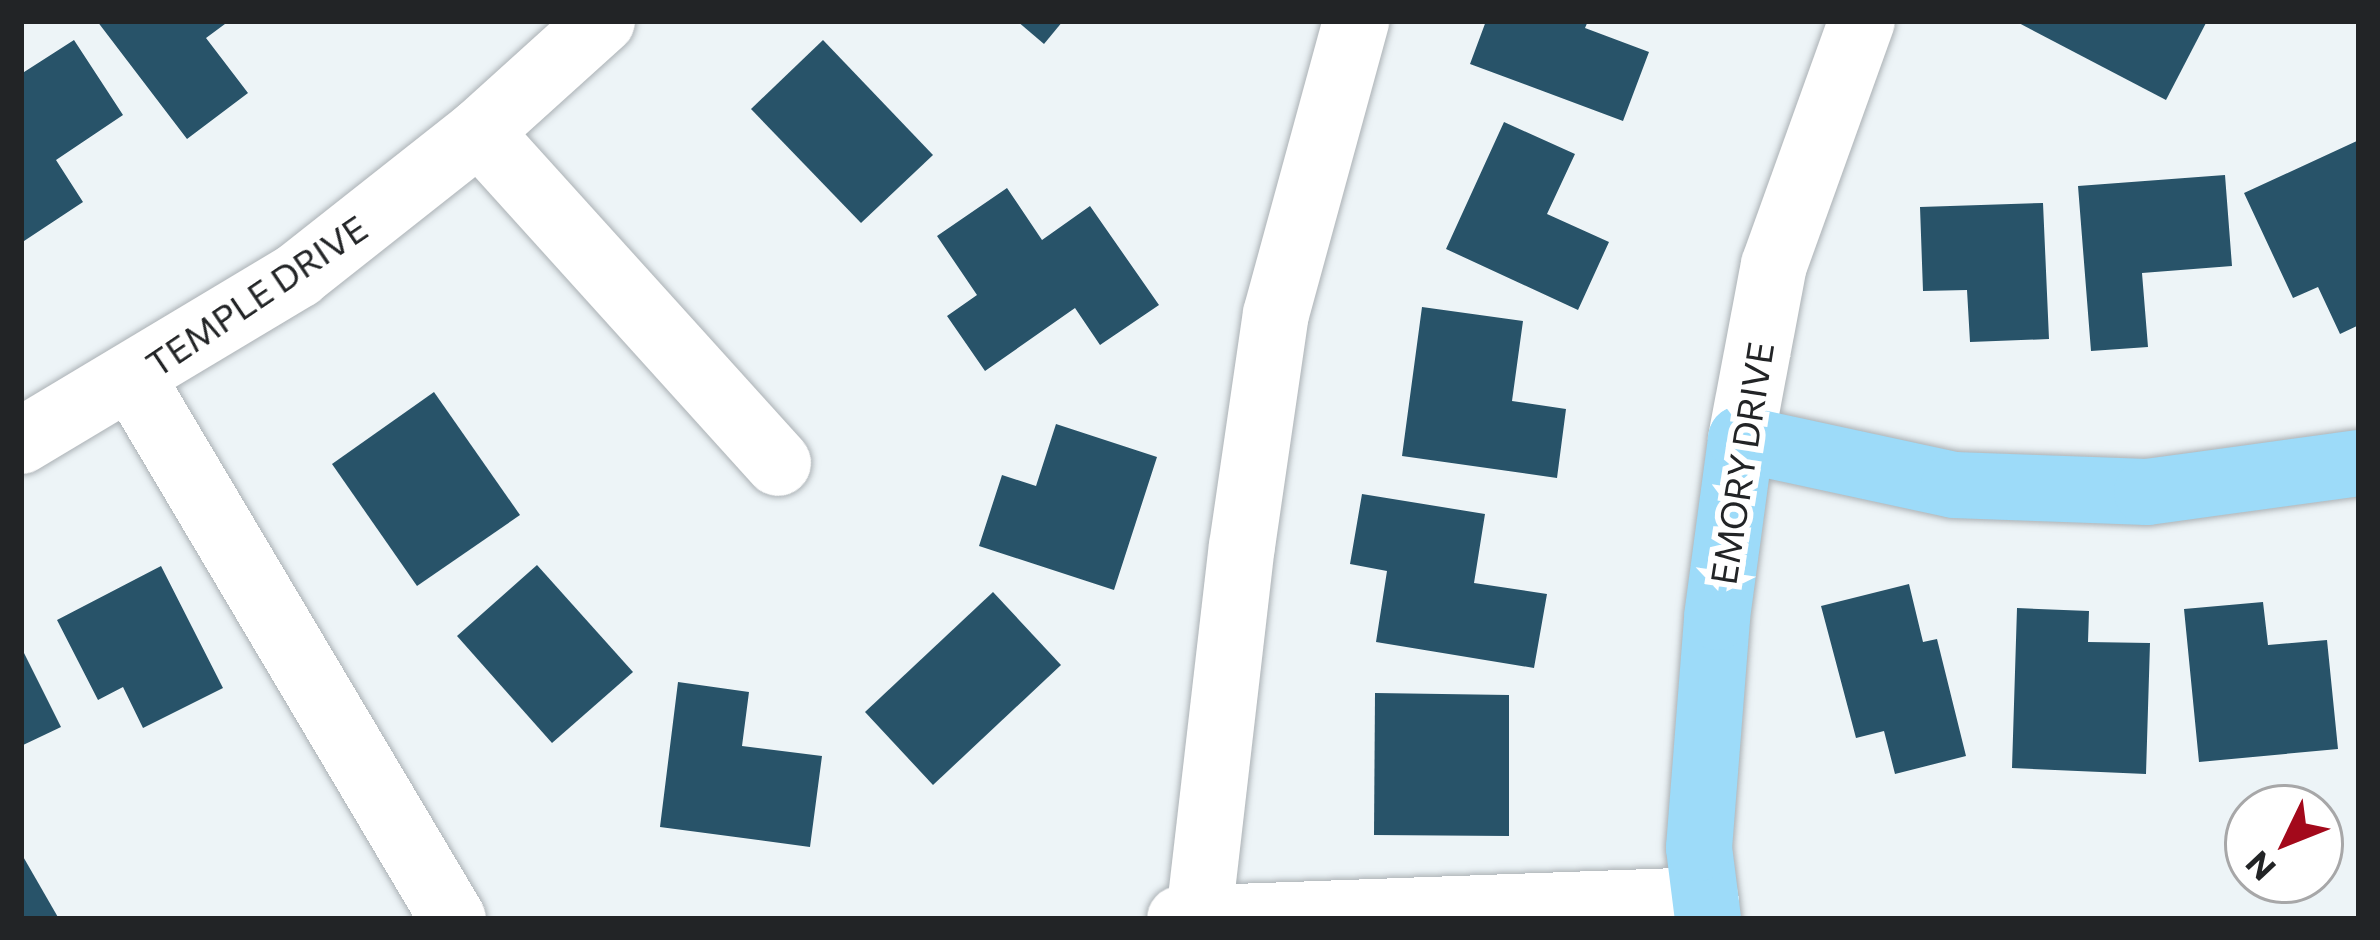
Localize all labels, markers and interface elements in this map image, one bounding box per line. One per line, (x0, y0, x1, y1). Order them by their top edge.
street label: TEMPLE DRIVE (137, 205, 375, 385)
street label: EMORY DRIVE (1701, 339, 1781, 587)
north arrow (2224, 784, 2344, 904)
text: N (2236, 844, 2283, 890)

